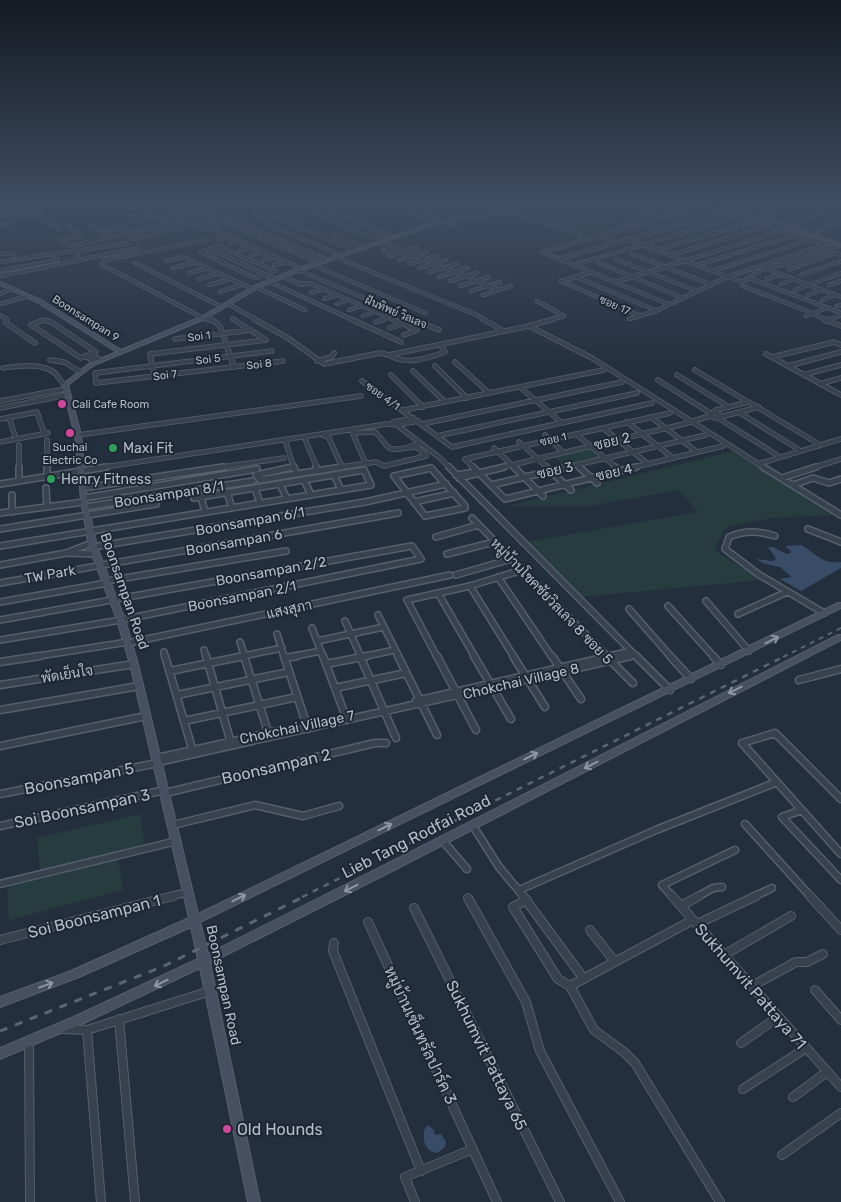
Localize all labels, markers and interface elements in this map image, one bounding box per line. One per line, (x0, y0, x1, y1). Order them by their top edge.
street label: ฝันทิพย์ วิลเลจ (363, 292, 429, 331)
street label: Boonsampan 9 (50, 293, 122, 344)
street label: ซอย 17 (597, 293, 633, 318)
street label: Soi 1 (187, 329, 211, 344)
street label: Soi 5 (195, 351, 222, 367)
street label: Soi 8 (246, 356, 273, 373)
street label: Soi 7 (152, 368, 178, 383)
street label: ซอย 4/1 (363, 380, 402, 413)
marker: Cali Cafe Room (56, 398, 68, 410)
place label: Cali Cafe Room (72, 398, 150, 411)
marker: Suchai Electric Co (64, 427, 76, 439)
street label: ซอย 2 (592, 429, 632, 454)
street label: ซอย 1 (539, 430, 568, 449)
place label: Maxi Fit (123, 440, 174, 457)
place label: Suchai Electric Co (42, 441, 98, 467)
marker: Maxi Fit (107, 442, 119, 454)
street label: ซอย 3 (535, 458, 575, 483)
street label: ซอย 4 (594, 460, 634, 485)
place label: Henry Fitness (61, 471, 151, 488)
marker: Henry Fitness (45, 473, 57, 485)
street label: Boonsampan 8/1 (113, 477, 225, 512)
street label: Boonsampan 6/1 (194, 504, 306, 539)
street label: Boonsampan 6 (185, 526, 284, 559)
street label: Boonsampan Road (97, 531, 152, 652)
street label: หมู่บ้านโชคชัยวิลเลจ 8 ซอย 5 (486, 534, 617, 669)
street label: Boonsampan 2/2 (214, 553, 328, 590)
street label: TW Park (23, 562, 78, 587)
street label: Boonsampan 2/1 (186, 578, 298, 615)
street label: แสงสุภา (265, 596, 314, 624)
one-way arrow (764, 634, 779, 644)
street label: Chokchai Village 8 (461, 660, 581, 703)
street label: พัดเย็นใจ (40, 661, 94, 687)
one-way arrow (728, 686, 743, 695)
street label: Chokchai Village 7 (238, 707, 356, 748)
street label: Boonsampan 2 (220, 745, 333, 788)
one-way arrow (523, 751, 538, 761)
street label: Boonsampan 5 (23, 759, 136, 798)
one-way arrow (583, 760, 598, 770)
street label: Soi Boonsampan 3 (12, 785, 152, 832)
street label: Lieb Tang Rodfai Road (339, 791, 494, 882)
one-way arrow (377, 822, 392, 831)
one-way arrow (344, 883, 359, 893)
street label: Soi Boonsampan 1 (26, 891, 162, 942)
one-way arrow (231, 893, 246, 903)
street label: Sukhumvit Pattaya 71 (691, 920, 810, 1053)
street label: Boonsampan Road (202, 923, 245, 1047)
street label: หมู่บ้านเซ็นทรัลปาร์ค 3 (378, 962, 464, 1108)
street label: Sukhumvit Pattaya 65 (442, 977, 531, 1133)
one-way arrow (153, 978, 168, 988)
one-way arrow (38, 980, 53, 989)
place label: Old Hounds (237, 1120, 323, 1139)
marker: Old Hounds (221, 1123, 233, 1135)

